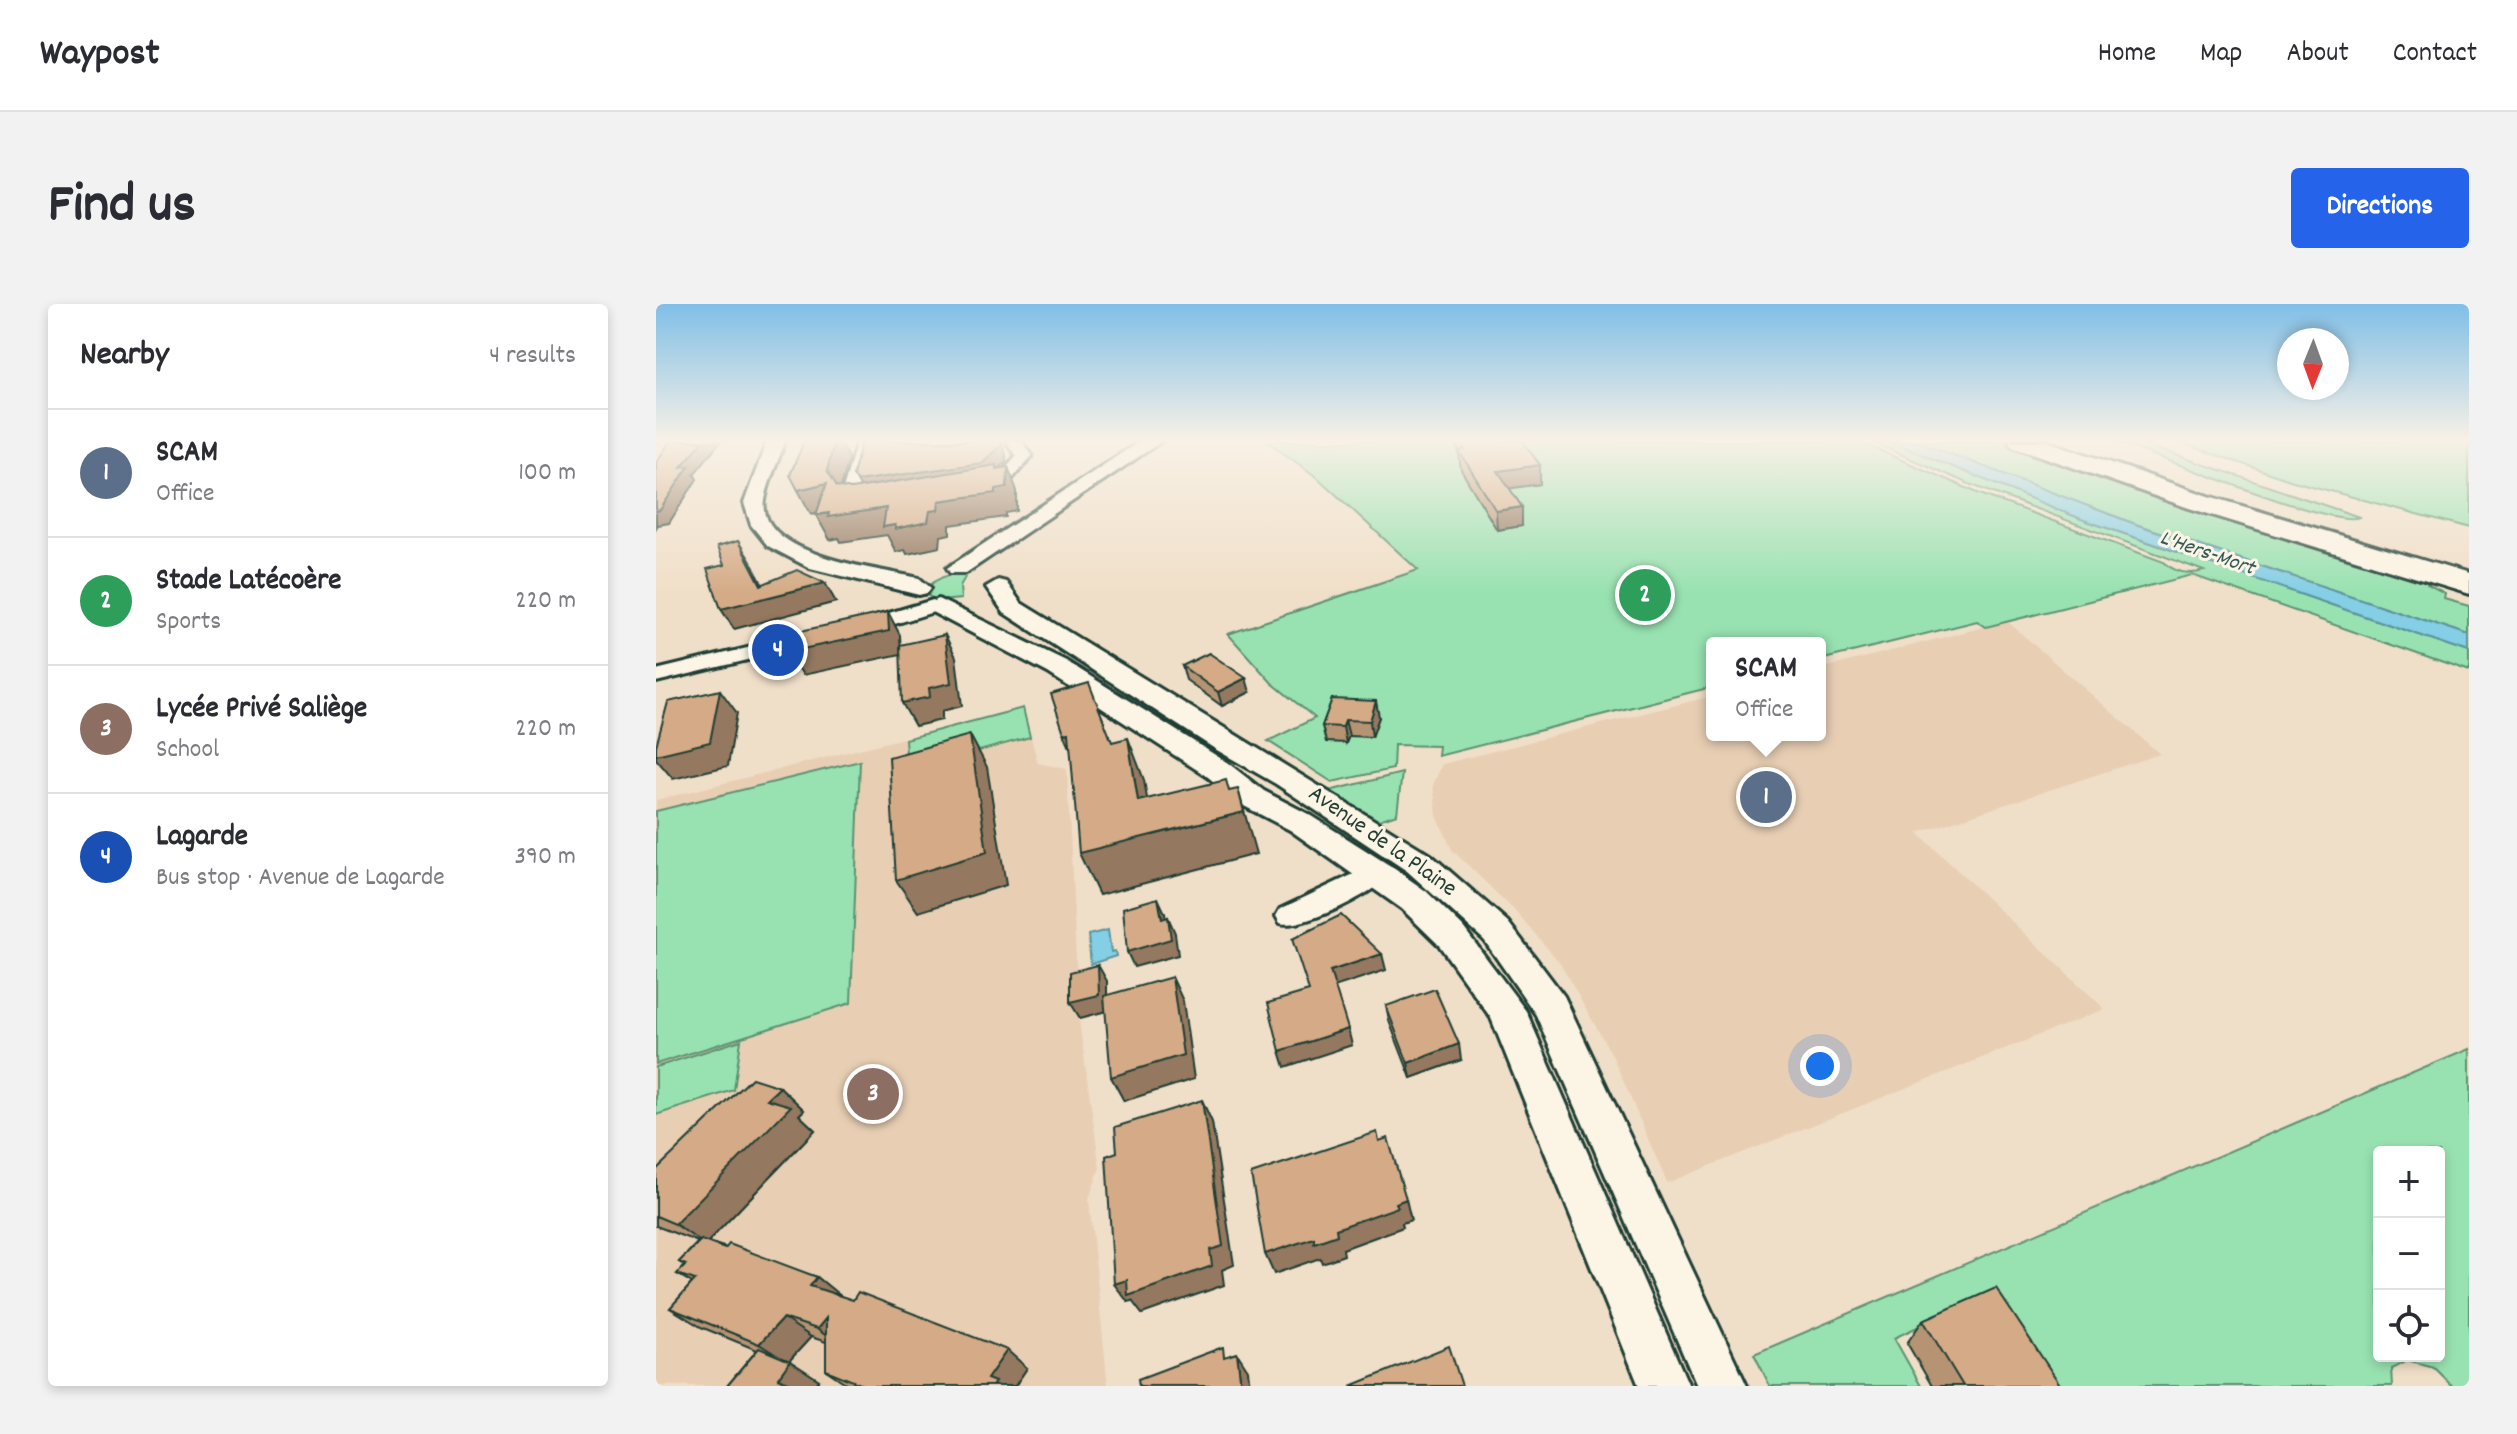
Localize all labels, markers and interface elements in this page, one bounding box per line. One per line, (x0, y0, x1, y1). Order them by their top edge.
text: Waypost (40, 28, 159, 83)
text: Home (2098, 35, 2156, 75)
text: Map (2200, 35, 2242, 75)
text: About (2286, 35, 2349, 75)
text: Contact (2393, 35, 2477, 75)
text: Find us (48, 168, 196, 248)
button: Directions (2291, 168, 2469, 248)
north arrow (2277, 328, 2349, 400)
text: Nearby (80, 332, 169, 381)
text: 4 results (489, 338, 576, 375)
text: SCAM (156, 433, 218, 476)
text: 1 (103, 455, 109, 492)
text: 100 m (518, 455, 576, 492)
text: Office (156, 476, 214, 513)
water label: L'Hers-Mort (2156, 523, 2260, 585)
text: Stade Latécoère (156, 561, 342, 604)
pin: 2 (1619, 565, 1671, 625)
text: 2 (100, 583, 112, 620)
text: 220 m (515, 583, 576, 620)
text: Sports (156, 604, 221, 641)
pin: 4 (752, 620, 804, 680)
popup (1706, 637, 1826, 741)
text: SCAM (1735, 649, 1797, 692)
text: Lycée Privé Saliège (156, 689, 367, 732)
text: Office (1735, 692, 1793, 729)
text: 3 (100, 711, 112, 748)
text: 220 m (515, 711, 576, 748)
text: School (156, 732, 219, 769)
pin: 1 (1740, 767, 1792, 827)
street label: Avenue de la Plaine (1301, 778, 1463, 906)
text: Lagarde (156, 817, 248, 860)
text: 4 (101, 839, 111, 876)
text: 390 m (515, 839, 576, 876)
text: Bus stop · Avenue de Lagarde (156, 860, 445, 897)
your location (1800, 1046, 1840, 1086)
pin: 3 (847, 1064, 899, 1124)
map controls (2373, 1146, 2445, 1362)
button: + (2373, 1146, 2445, 1218)
button: − (2373, 1218, 2445, 1290)
button: locate (2373, 1290, 2445, 1362)

